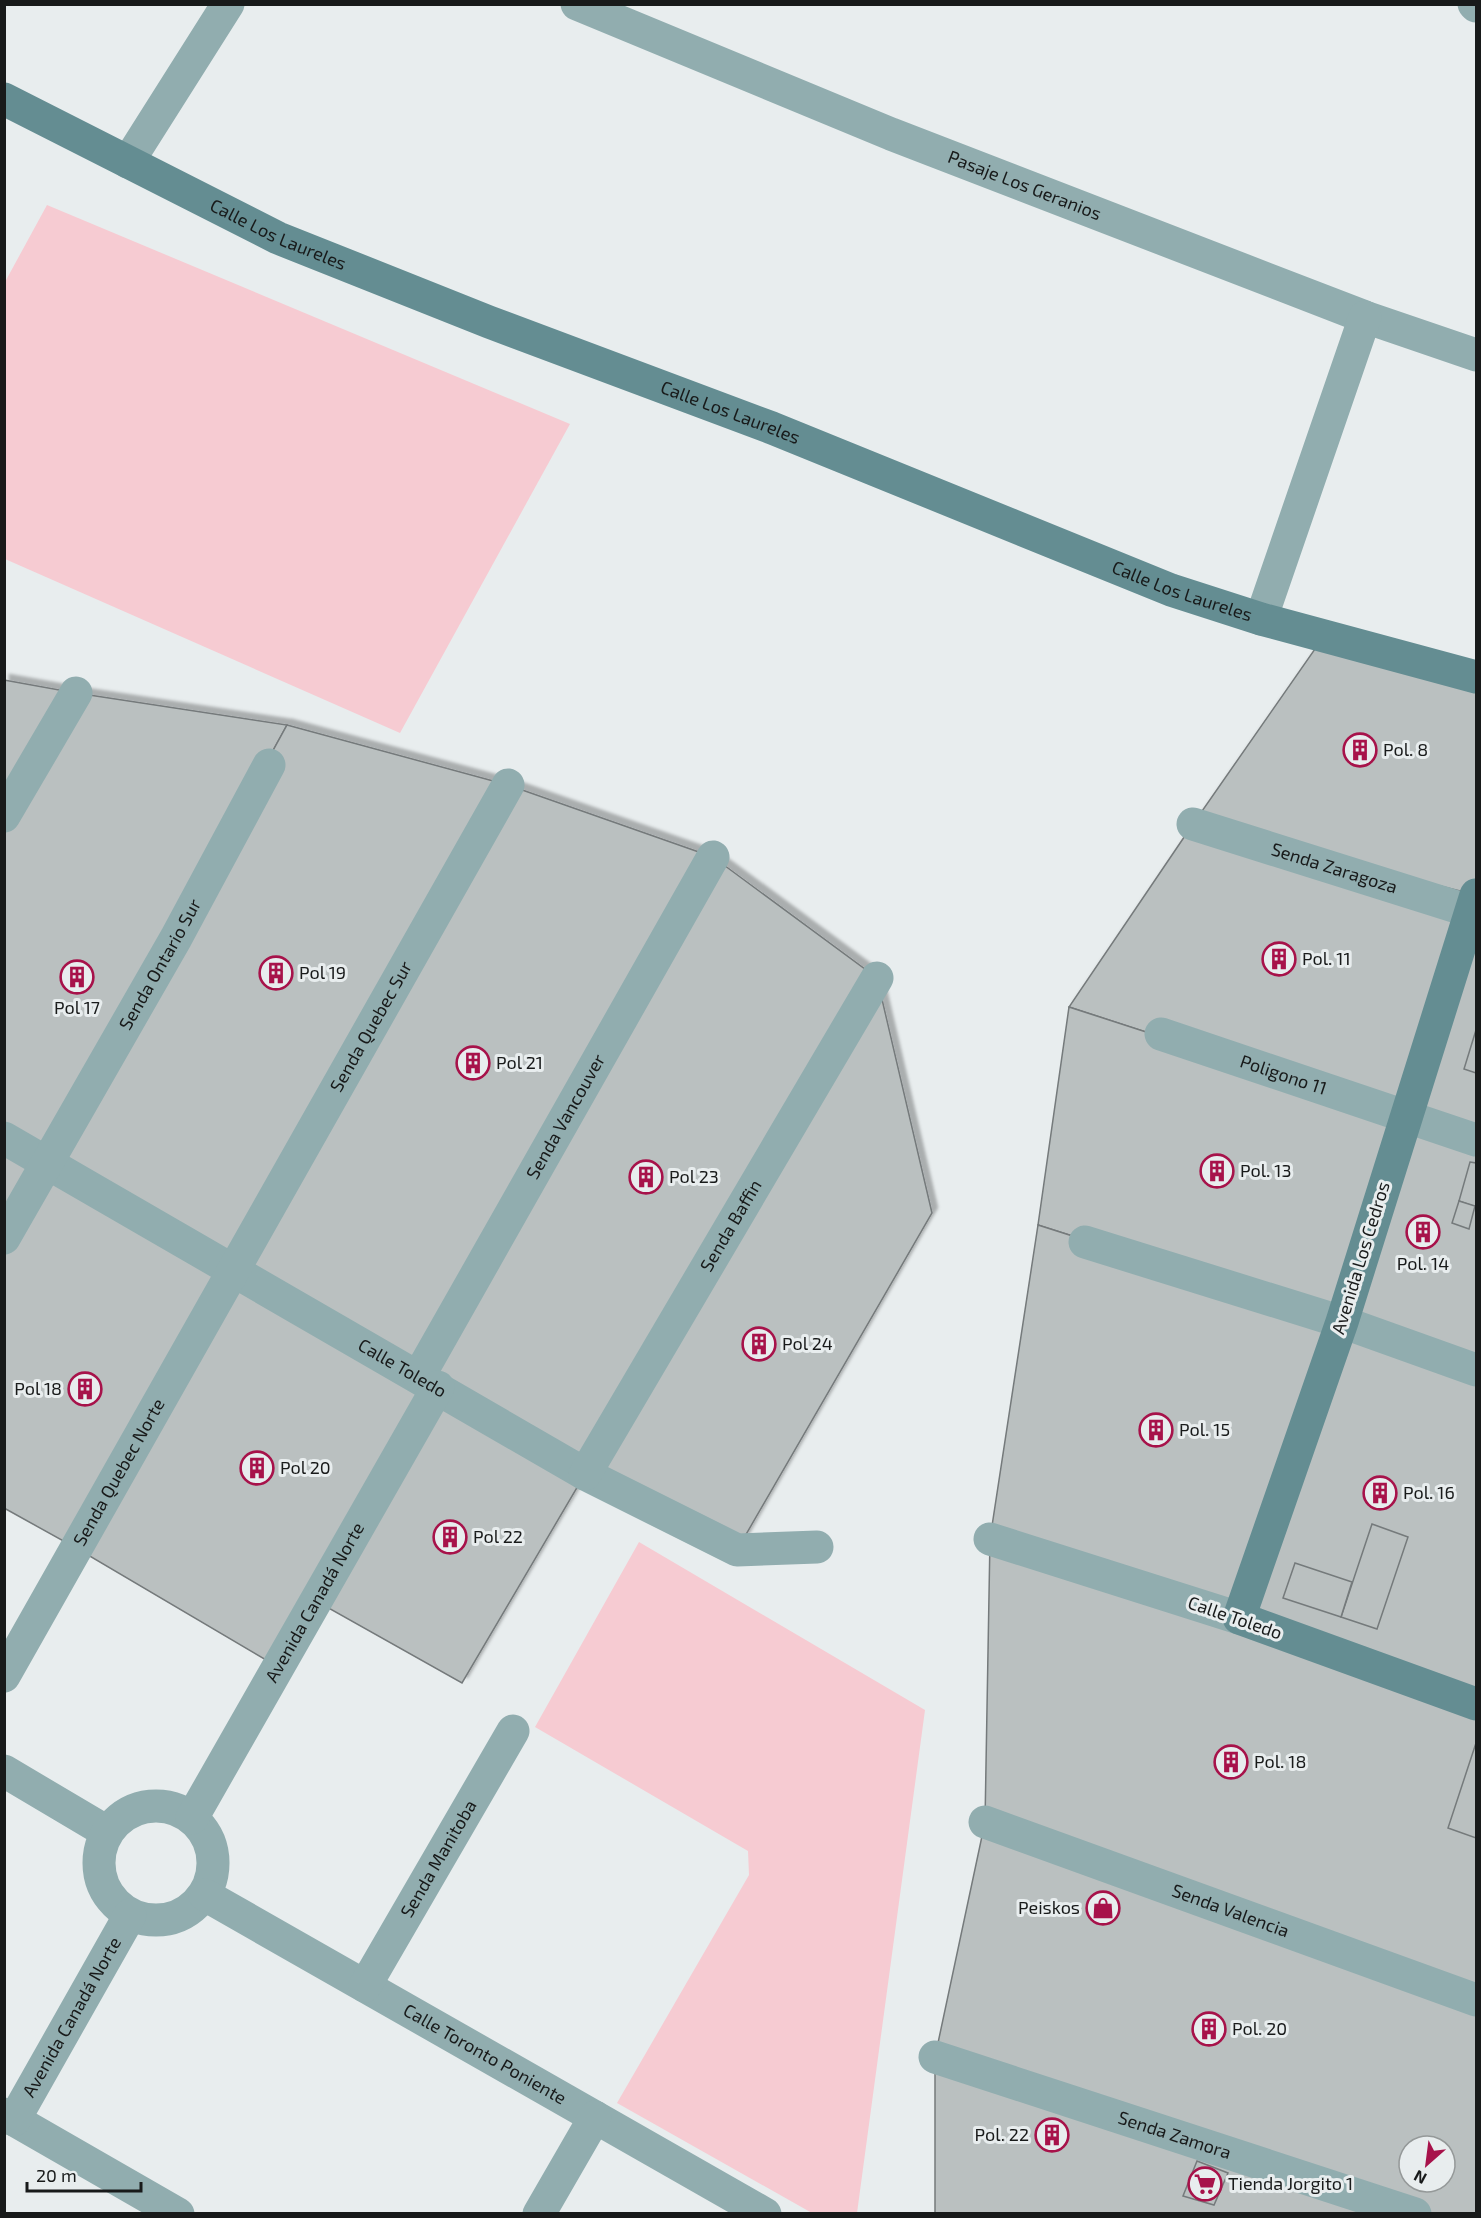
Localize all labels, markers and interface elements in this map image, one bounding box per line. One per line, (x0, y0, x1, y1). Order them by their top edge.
street label: Pasaje Los Geranios (945, 145, 1105, 224)
street label: Calle Los Laureles (207, 193, 350, 274)
street label: Calle Los Laureles (658, 375, 804, 448)
street label: Calle Los Laureles (1109, 555, 1255, 625)
building icon: Pol. 8 (1342, 732, 1378, 768)
place label: Pol. 8 (1383, 738, 1428, 760)
street label: Senda Zaragoza (1269, 837, 1400, 898)
street label: Senda Ontario Sur (114, 895, 205, 1034)
building icon: Pol. 11 (1261, 941, 1297, 977)
place label: Pol. 11 (1302, 947, 1351, 969)
building icon: Pol 19 (258, 955, 294, 991)
street label: Senda Quebec Sur (325, 957, 416, 1096)
building icon: Pol 17 (59, 959, 95, 995)
place label: Pol 19 (299, 961, 346, 983)
place label: Pol 17 (54, 996, 100, 1018)
building icon: Pol 21 (455, 1045, 491, 1081)
street label: Poligono 11 (1237, 1049, 1330, 1099)
street label: Senda Vancouver (521, 1050, 609, 1183)
place label: Pol 21 (496, 1051, 543, 1073)
building icon: Pol. 13 (1199, 1153, 1235, 1189)
building icon: Pol 23 (628, 1159, 664, 1195)
place label: Pol. 13 (1240, 1159, 1291, 1181)
place label: Pol 23 (669, 1165, 719, 1187)
street label: Senda Baffin (695, 1175, 766, 1275)
street label: Avenida Los Cedros (1326, 1179, 1394, 1337)
building icon: Pol. 14 (1405, 1214, 1441, 1250)
place label: Pol. 14 (1397, 1252, 1449, 1274)
building icon: Pol 24 (741, 1326, 777, 1362)
place label: Pol 24 (782, 1332, 833, 1354)
street label: Calle Toledo (355, 1333, 451, 1402)
building icon: Pol 18 (67, 1371, 103, 1407)
place label: Pol 18 (14, 1377, 62, 1399)
street label: Senda Quebec Norte (68, 1394, 169, 1549)
building icon: Pol. 15 (1138, 1412, 1174, 1448)
place label: Pol. 15 (1179, 1418, 1230, 1440)
building icon: Pol 20 (239, 1450, 275, 1486)
place label: Pol 20 (280, 1456, 331, 1478)
building icon: Pol. 16 (1362, 1475, 1398, 1511)
place label: Pol. 16 (1403, 1481, 1455, 1503)
street label: Avenida Canadá Norte (260, 1518, 368, 1686)
building icon: Pol 22 (432, 1519, 468, 1555)
place label: Pol 22 (473, 1525, 523, 1547)
street label: Calle Toledo (1185, 1591, 1285, 1643)
building icon: Pol. 18 (1213, 1744, 1249, 1780)
place label: Pol. 18 (1254, 1750, 1306, 1772)
street label: Senda Manitoba (395, 1796, 481, 1921)
street label: Senda Valencia (1169, 1879, 1292, 1941)
shop icon: Peiskos (1085, 1890, 1121, 1926)
place label: Peiskos (1018, 1896, 1080, 1918)
street label: Avenida Canadá Norte (17, 1933, 125, 2101)
street label: Calle Toronto Poniente (400, 1998, 571, 2109)
building icon: Pol. 20 (1191, 2011, 1227, 2047)
place label: Pol. 20 (1232, 2017, 1287, 2039)
street label: Senda Zamora (1115, 2106, 1234, 2163)
building icon: Pol. 22 (1034, 2117, 1070, 2153)
place label: Pol. 22 (975, 2123, 1029, 2145)
north arrow (1397, 2134, 1457, 2194)
scale bar (27, 2155, 141, 2193)
text: 20 m (36, 2164, 77, 2186)
supermarket icon: Tienda Jorgito 1 (1187, 2166, 1223, 2202)
text: N (1410, 2167, 1429, 2189)
place label: Tienda Jorgito 1 (1228, 2172, 1353, 2194)

